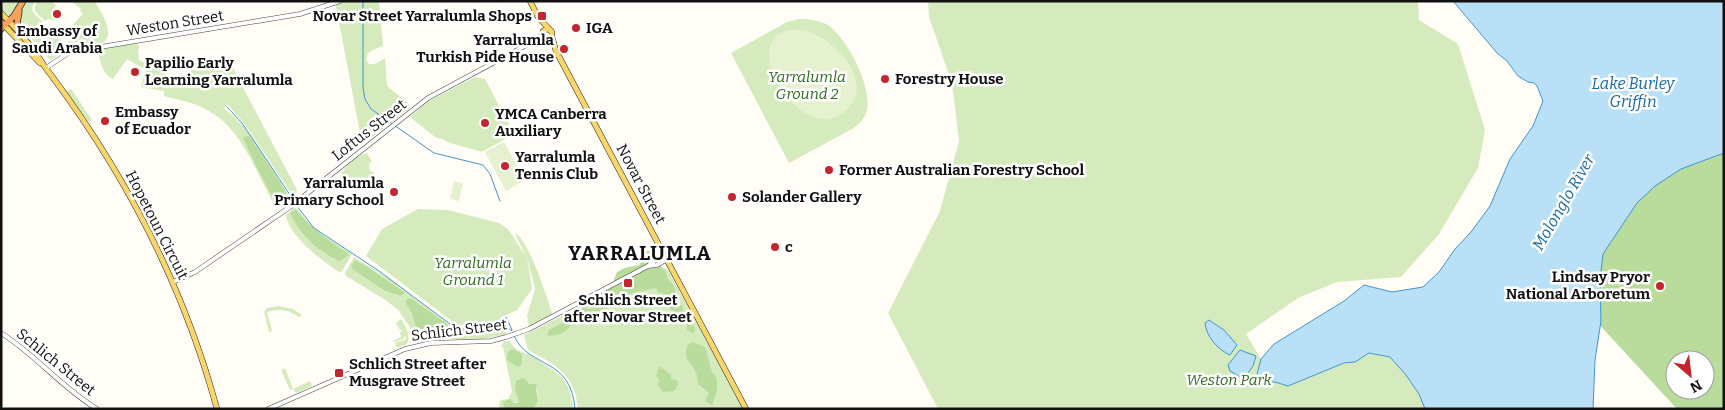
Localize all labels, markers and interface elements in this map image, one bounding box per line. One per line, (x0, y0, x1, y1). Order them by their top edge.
street label: Weston Street (125, 6, 226, 40)
place label: Novar Street Yarralumla Shops (312, 7, 532, 25)
marker: Embassy of Saudi Arabia (51, 8, 63, 20)
marker: Novar Street Yarralumla Shops (536, 10, 548, 22)
place label: IGA (586, 19, 613, 37)
place label: Embassy of Saudi Arabia (12, 22, 103, 57)
marker: IGA (570, 22, 582, 34)
place label: Yarralumla Turkish Pide House (416, 31, 555, 66)
marker: Yarralumla Turkish Pide House (558, 43, 570, 55)
place label: Papilio Early Learning Yarralumla (145, 54, 293, 89)
marker: Papilio Early Learning Yarralumla (129, 66, 141, 78)
park label: Yarralumla Ground 2 (768, 68, 846, 103)
place label: Forestry House (895, 70, 1004, 88)
marker: Forestry House (879, 73, 891, 85)
water label: Lake Burley Griffin (1592, 74, 1675, 111)
street label: Loftus Street (328, 95, 410, 165)
place label: Embassy of Ecuador (115, 103, 191, 138)
place label: YMCA Canberra Auxiliary (495, 105, 607, 140)
marker: Embassy of Ecuador (99, 115, 111, 127)
marker: YMCA Canberra Auxiliary (479, 117, 491, 129)
street label: Novar Street (612, 141, 670, 227)
place label: Yarralumla Tennis Club (515, 148, 598, 183)
water label: Molonglo River (1528, 150, 1599, 254)
marker: Yarralumla Tennis Club (499, 160, 511, 172)
place label: Former Australian Forestry School (839, 161, 1084, 179)
marker: Former Australian Forestry School (823, 164, 835, 176)
street label: Hopetoun Circuit (122, 168, 192, 283)
place label: Yarralumla Primary School (274, 174, 385, 209)
marker: Yarralumla Primary School (388, 186, 400, 198)
place label: Solander Gallery (742, 188, 862, 206)
marker: Solander Gallery (726, 191, 738, 203)
place label: c (785, 238, 793, 256)
district label: YARRALUMLA (568, 241, 712, 265)
marker: c (769, 241, 781, 253)
park label: Yarralumla Ground 1 (434, 254, 512, 289)
place label: Lindsay Pryor National Arboretum (1506, 268, 1651, 303)
marker: Schlich Street after Novar Street (622, 277, 634, 289)
marker: Lindsay Pryor National Arboretum (1654, 280, 1666, 292)
place label: Schlich Street after Novar Street (564, 291, 692, 326)
street label: Schlich Street (410, 315, 509, 345)
street label: Schlich Street (13, 325, 100, 400)
north arrow (1665, 350, 1715, 400)
place label: Schlich Street after Musgrave Street (349, 355, 486, 390)
marker: Schlich Street after Musgrave Street (333, 367, 345, 379)
park label: Weston Park (1186, 371, 1273, 389)
text: N (1687, 376, 1705, 396)

